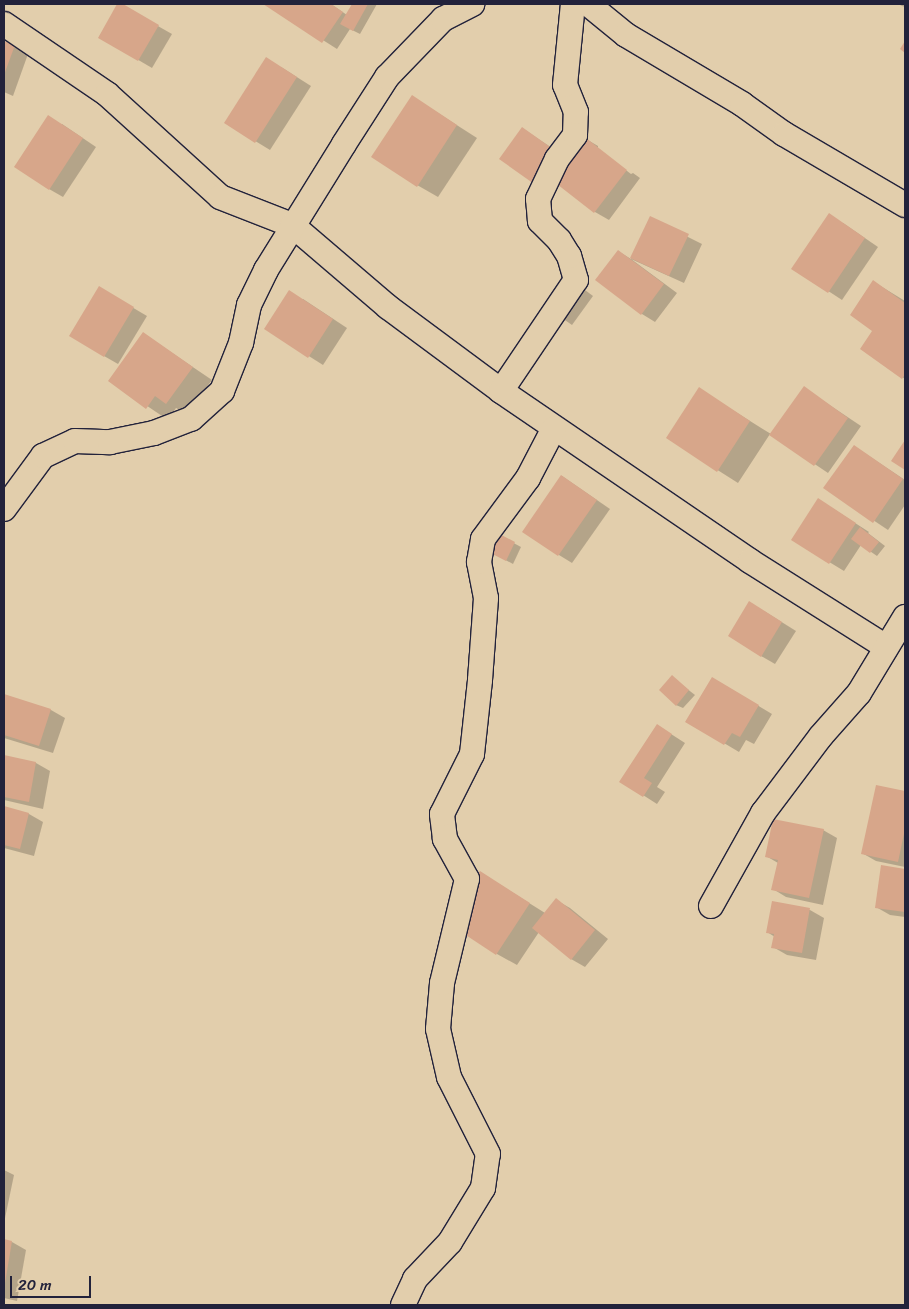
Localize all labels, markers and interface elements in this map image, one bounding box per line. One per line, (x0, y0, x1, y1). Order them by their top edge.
scale bar (12, 1266, 94, 1298)
text: 20 m (18, 1272, 52, 1298)

